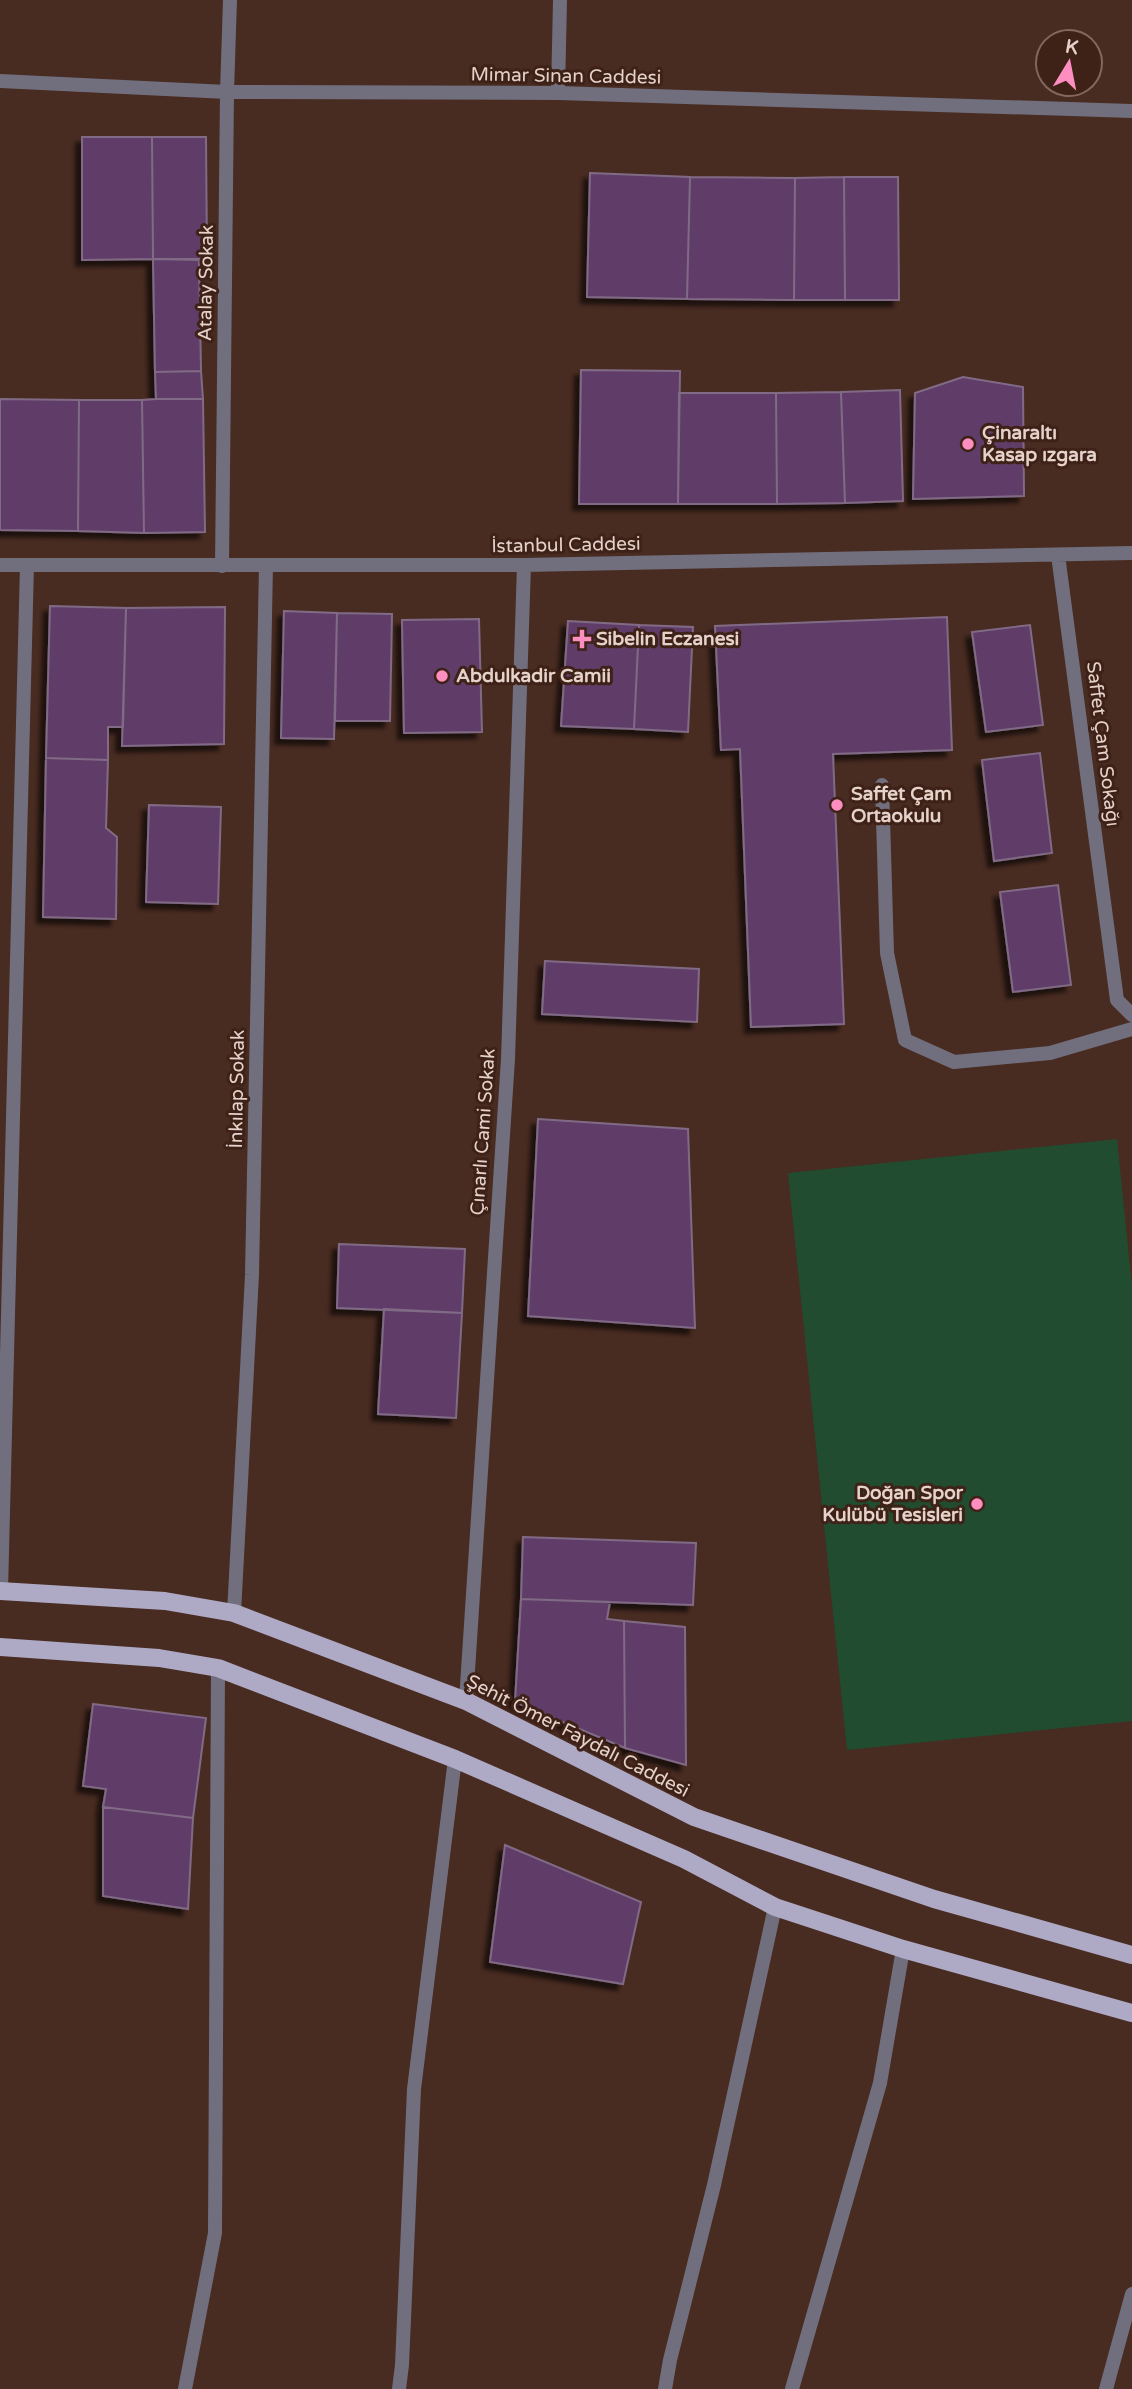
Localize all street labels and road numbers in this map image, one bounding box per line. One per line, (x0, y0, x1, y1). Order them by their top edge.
street label: Mimar Sinan Caddesi (470, 63, 662, 89)
street label: Atalay Sokak (194, 225, 218, 341)
street label: İstanbul Caddesi (491, 533, 641, 557)
street label: Saffet Çam Sokağı (1082, 660, 1124, 828)
street label: İnkılap Sokak (225, 1029, 249, 1149)
street label: Çınarlı Cami Sokak (466, 1048, 500, 1216)
street label: Şehit Ömer Faydalı Caddesi (463, 1670, 693, 1802)

